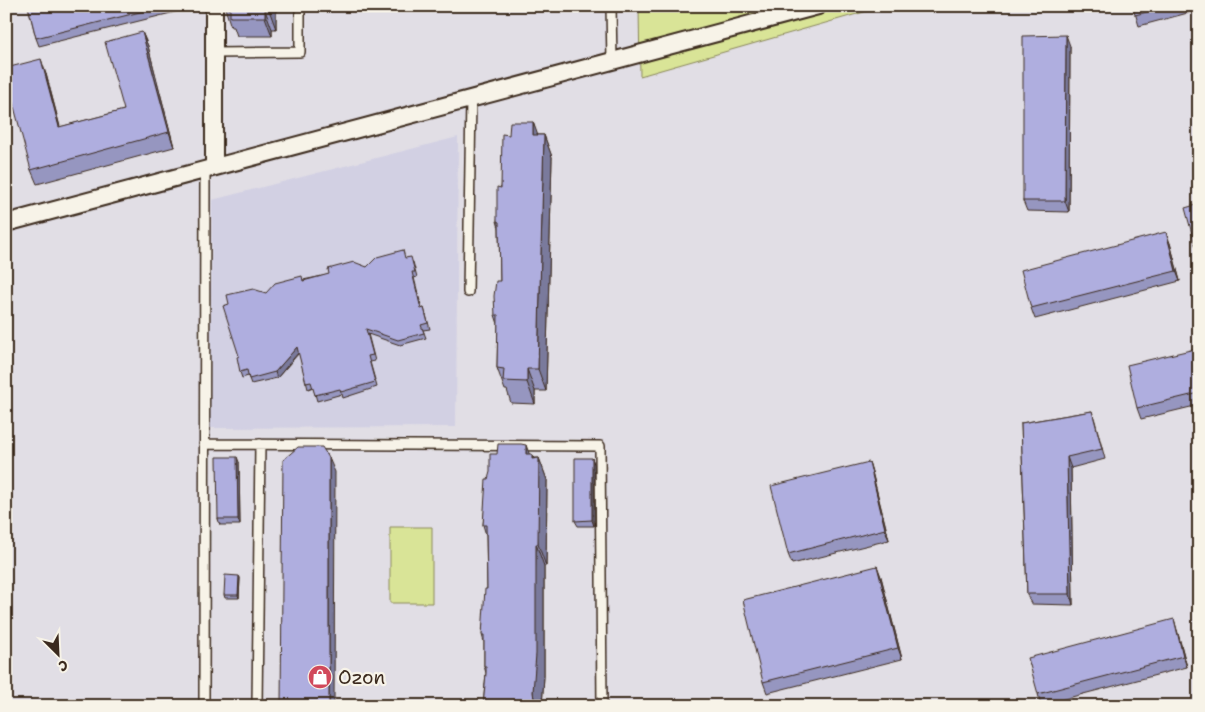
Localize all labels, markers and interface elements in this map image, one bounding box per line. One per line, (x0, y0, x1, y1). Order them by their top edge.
north arrow (32, 630, 82, 680)
text: С (56, 656, 71, 676)
shop icon: Ozon (307, 664, 333, 690)
place label: Ozon (338, 665, 385, 690)

